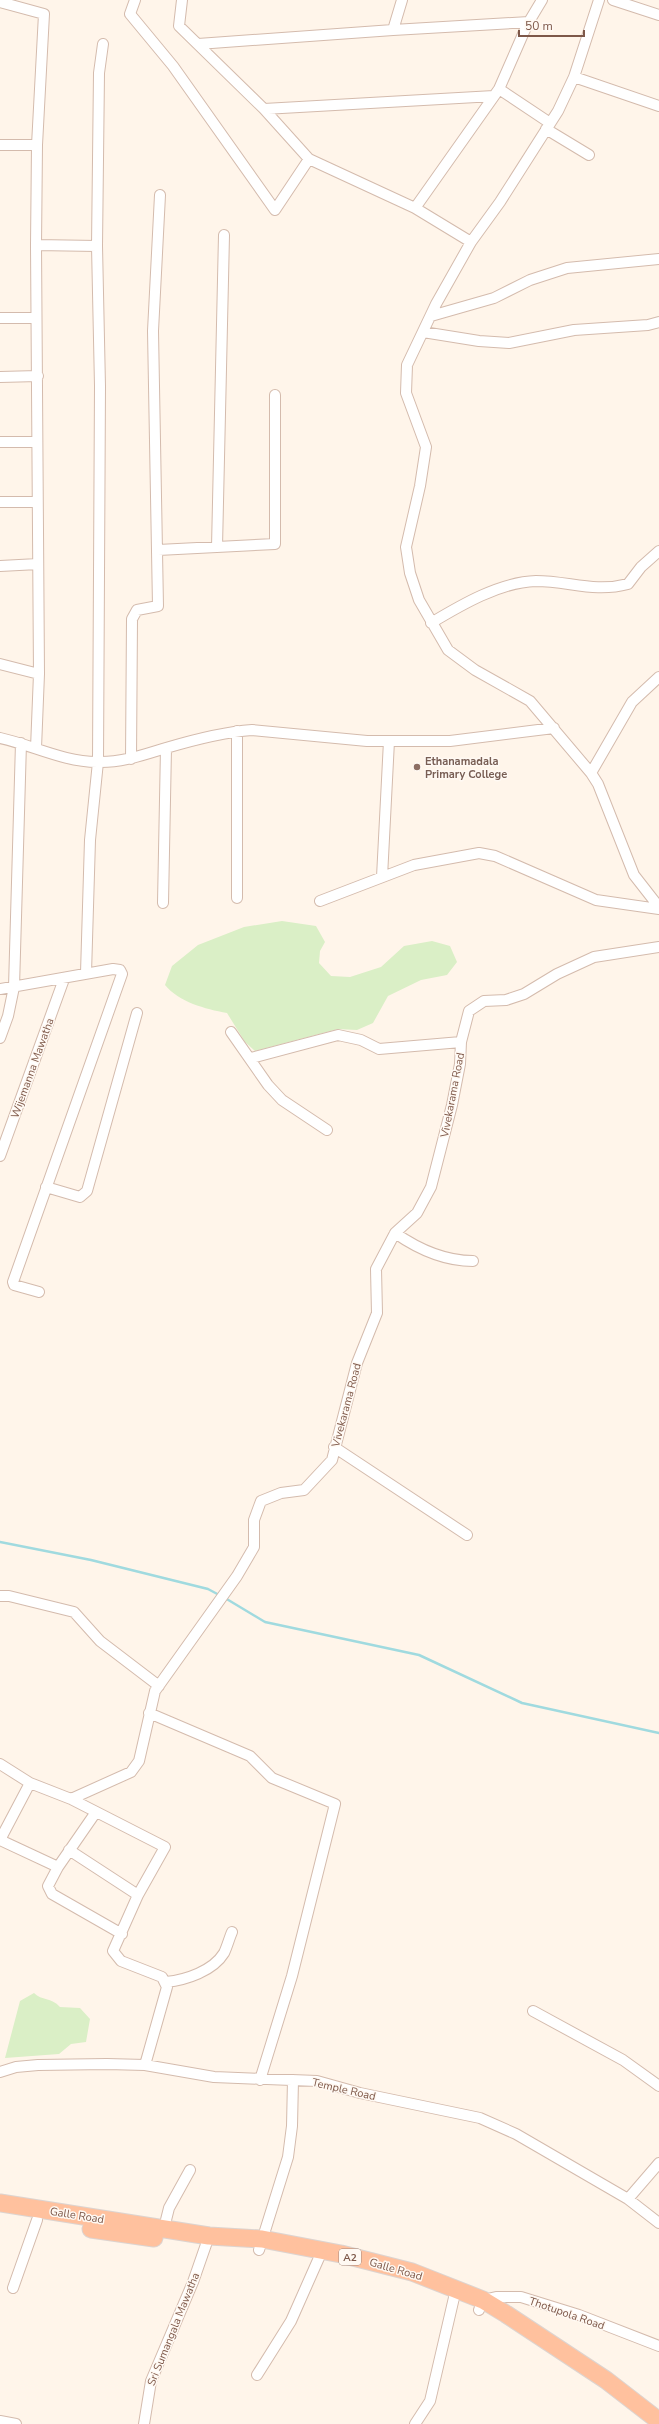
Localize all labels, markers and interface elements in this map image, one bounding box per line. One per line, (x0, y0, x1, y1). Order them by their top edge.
scale bar (519, 12, 584, 38)
text: 50 m (525, 18, 553, 34)
place label: Ethanamadala Primary College (425, 754, 507, 782)
marker: Ethanamadala Primary College (412, 762, 422, 772)
street label: Wijemanna Mawatha (7, 1016, 58, 1120)
street label: Vivekarama Road (437, 1051, 468, 1140)
street label: Vivekarama Road (328, 1362, 365, 1450)
street label: Temple Road (311, 2075, 377, 2104)
street label: Galle Road (49, 2204, 105, 2227)
road number: A2 (339, 2249, 361, 2265)
street label: Galle Road (368, 2255, 424, 2284)
street label: Sri Sumangala Mawatha (144, 2270, 203, 2388)
street label: Thotupola Road (527, 2294, 607, 2333)

